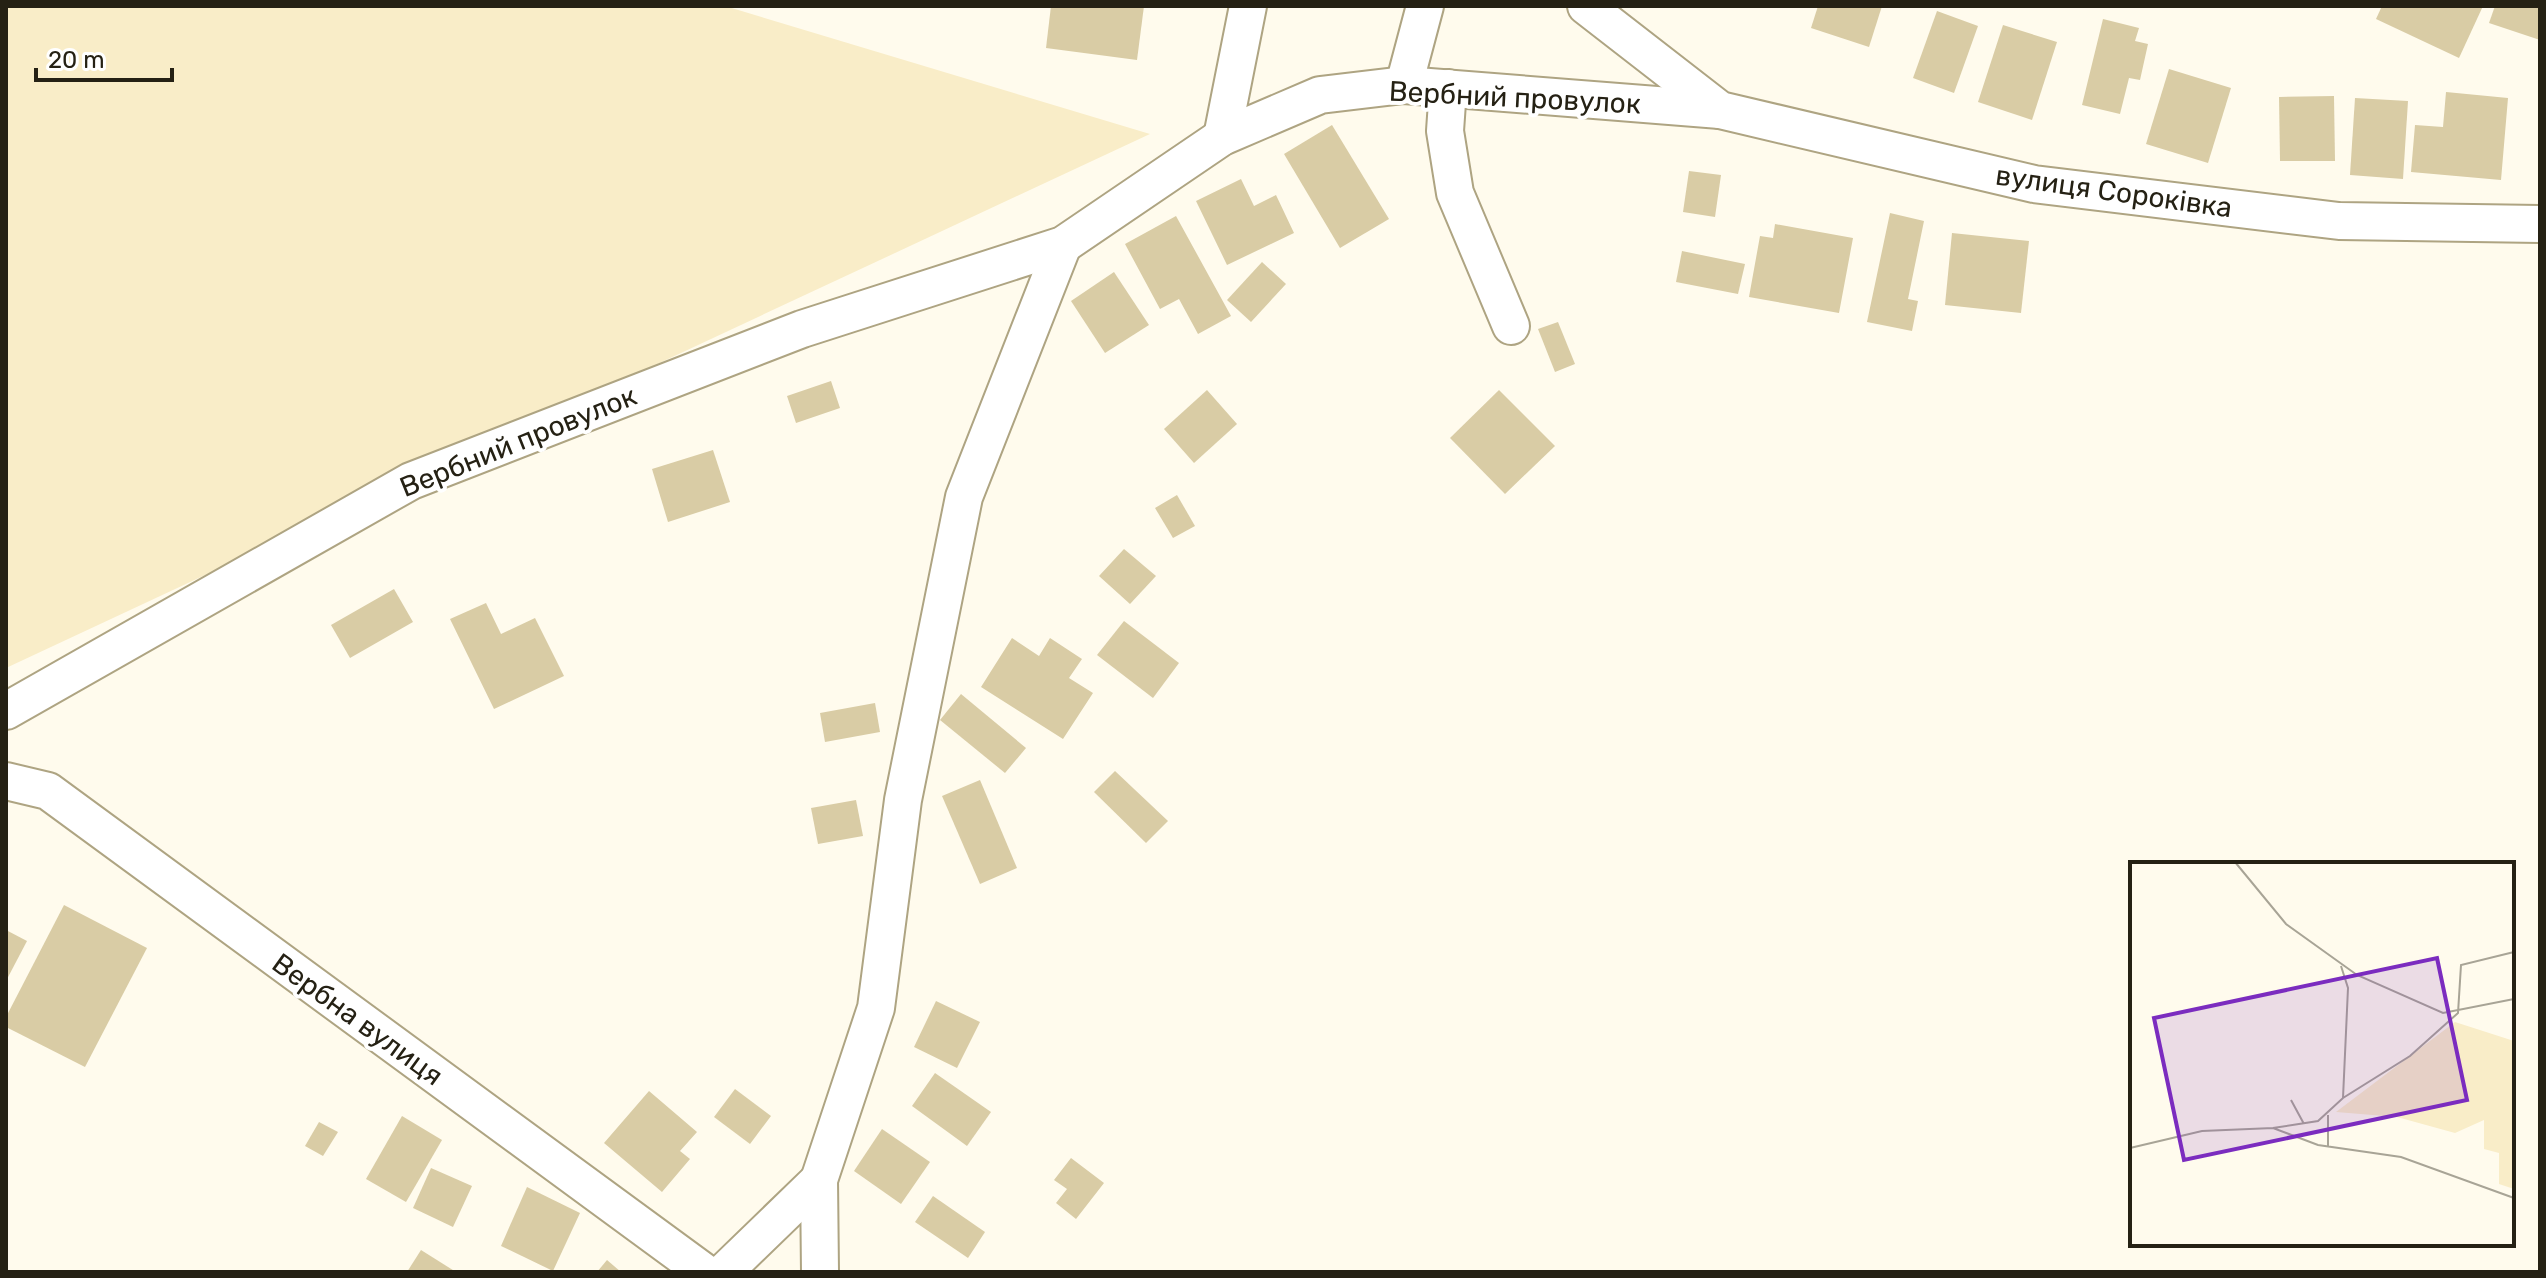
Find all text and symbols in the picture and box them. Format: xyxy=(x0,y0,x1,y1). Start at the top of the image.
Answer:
scale bar xyxy=(36,32,172,82)
text: 20 m xyxy=(48,46,105,74)
street label: Вербний провулок xyxy=(1388,74,1642,121)
street label: вулиця Сороківка xyxy=(1994,159,2234,224)
street label: Вербний провулок xyxy=(395,379,641,504)
inset map xyxy=(2130,862,2514,1246)
street label: Вербна вулиця xyxy=(266,946,449,1092)

